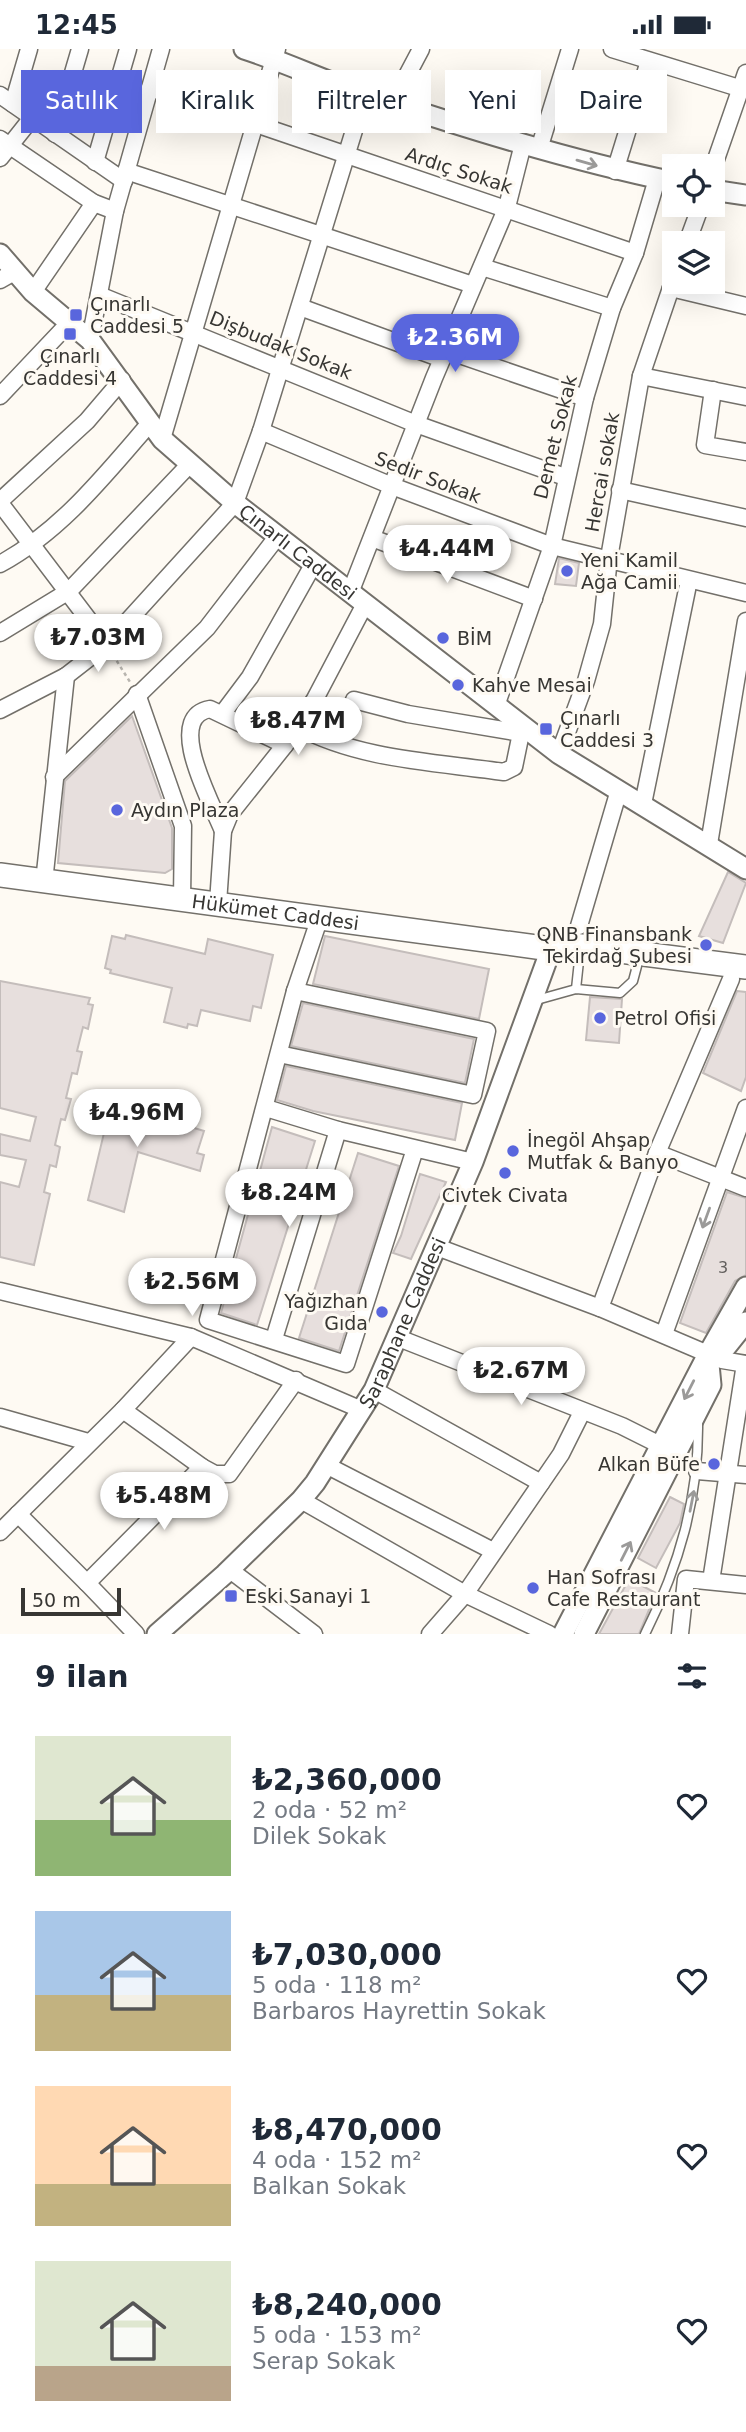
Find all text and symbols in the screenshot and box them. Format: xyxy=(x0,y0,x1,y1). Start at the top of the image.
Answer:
text: 12:45 xyxy=(35,10,118,40)
chip: Satılık xyxy=(21,70,142,133)
chip: Kiralık xyxy=(156,70,278,133)
chip: Filtreler xyxy=(292,70,431,133)
chip: Yeni xyxy=(445,70,541,133)
chip: Daire xyxy=(555,70,667,133)
street label: Ardıç Sokak xyxy=(403,142,515,198)
map controls xyxy=(662,154,725,294)
button: locate xyxy=(662,154,725,217)
one-way arrow xyxy=(576,157,598,170)
button: layers xyxy=(662,231,725,294)
place label: Çınarlı Caddesi 5 xyxy=(90,293,184,337)
street label: Dişbudak Sokak xyxy=(207,306,355,384)
marker: Çınarlı Caddesi 5 xyxy=(68,307,84,323)
pin: ₺2.36M xyxy=(398,315,512,374)
text: ₺2.36M xyxy=(407,324,503,350)
marker: Çınarlı Caddesi 4 xyxy=(62,326,78,342)
place label: Çınarlı Caddesi 4 xyxy=(23,345,117,389)
street label: Demet Sokak xyxy=(529,373,581,501)
street label: Hercai sokak xyxy=(581,410,623,534)
street label: Sedir Sokak xyxy=(372,447,484,507)
street label: Çınarlı Caddesi xyxy=(235,499,361,604)
pin: ₺4.44M xyxy=(390,525,504,585)
text: ₺4.44M xyxy=(399,535,495,561)
place label: Yeni Kamil Ağa Camii xyxy=(580,549,678,593)
marker: Yeni Kamil Ağa Camii xyxy=(559,563,575,579)
pin: ₺7.03M xyxy=(41,615,155,674)
text: ₺7.03M xyxy=(50,624,146,650)
place label: BİM xyxy=(457,627,492,649)
marker: BİM xyxy=(435,630,451,646)
place label: Kahve Mesai xyxy=(472,674,592,696)
marker: Kahve Mesai xyxy=(450,677,466,693)
pin: ₺8.47M xyxy=(241,697,355,757)
text: ₺8.47M xyxy=(250,707,346,733)
place label: Çınarlı Caddesi 3 xyxy=(560,707,654,751)
marker: Çınarlı Caddesi 3 xyxy=(538,721,554,737)
place label: Aydın Plaza xyxy=(131,799,239,821)
marker: Aydın Plaza xyxy=(109,802,125,818)
street label: Hükümet Caddesi xyxy=(191,890,360,934)
place label: QNB Finansbank Tekirdağ Şubesi xyxy=(537,923,692,967)
marker: QNB Finansbank Tekirdağ Şubesi xyxy=(698,937,714,953)
place label: Petrol Ofisi xyxy=(614,1007,716,1029)
marker: Petrol Ofisi xyxy=(592,1010,608,1026)
pin: ₺4.96M xyxy=(80,1089,194,1149)
text: ₺4.96M xyxy=(89,1099,185,1125)
place label: İnegöl Ahşap Mutfak & Banyo xyxy=(527,1129,679,1173)
marker: İnegöl Ahşap Mutfak & Banyo xyxy=(505,1143,521,1159)
marker: Civtek Civata xyxy=(497,1165,513,1181)
pin: ₺8.24M xyxy=(232,1169,346,1229)
text: ₺8.24M xyxy=(241,1179,337,1205)
place label: Civtek Civata xyxy=(442,1184,568,1206)
one-way arrow xyxy=(699,1206,711,1228)
street label: Şaraphane Caddesi xyxy=(354,1234,450,1412)
house number: 3 xyxy=(718,1258,728,1277)
pin: ₺2.56M xyxy=(135,1259,249,1318)
text: ₺2.56M xyxy=(144,1268,240,1294)
place label: Yağızhan Gıda xyxy=(283,1290,368,1334)
marker: Yağızhan Gıda xyxy=(374,1304,390,1320)
pin: ₺2.67M xyxy=(464,1347,578,1407)
text: ₺2.67M xyxy=(473,1357,569,1383)
one-way arrow xyxy=(682,1379,696,1400)
place label: Alkan Büfe xyxy=(598,1453,700,1475)
marker: Alkan Büfe xyxy=(706,1456,722,1472)
pin: ₺5.48M xyxy=(107,1473,221,1532)
text: ₺5.48M xyxy=(116,1482,212,1508)
one-way arrow xyxy=(686,1490,699,1513)
one-way arrow xyxy=(619,1541,633,1562)
place label: Han Sofrası Cafe Restaurant xyxy=(547,1566,700,1610)
marker: Han Sofrası Cafe Restaurant xyxy=(525,1580,541,1596)
scale bar xyxy=(21,1585,121,1617)
place label: Eski Sanayi 1 xyxy=(245,1585,371,1607)
marker: Eski Sanayi 1 xyxy=(223,1588,239,1604)
text: 50 m xyxy=(32,1589,81,1611)
icon: filters xyxy=(673,1657,711,1695)
text: 9 ilan xyxy=(35,1659,129,1694)
text: ₺2,360,000 xyxy=(252,1762,442,1797)
icon: home xyxy=(91,1764,175,1848)
icon: heart xyxy=(673,1787,711,1825)
text: 2 oda · 52 m² xyxy=(252,1797,407,1823)
text: Dilek Sokak xyxy=(252,1823,386,1849)
text: ₺7,030,000 xyxy=(252,1937,442,1972)
icon: home xyxy=(91,1939,175,2023)
icon: heart xyxy=(673,1962,711,2000)
text: 5 oda · 118 m² xyxy=(252,1972,421,1998)
text: Barbaros Hayrettin Sokak xyxy=(252,1998,546,2024)
text: ₺8,470,000 xyxy=(252,2112,442,2147)
icon: home xyxy=(91,2114,175,2198)
icon: heart xyxy=(673,2137,711,2175)
text: 4 oda · 152 m² xyxy=(252,2147,421,2173)
text: Balkan Sokak xyxy=(252,2173,406,2199)
text: ₺8,240,000 xyxy=(252,2287,442,2322)
icon: home xyxy=(91,2289,175,2373)
icon: heart xyxy=(673,2312,711,2350)
text: 5 oda · 153 m² xyxy=(252,2322,421,2348)
text: Serap Sokak xyxy=(252,2348,395,2374)

